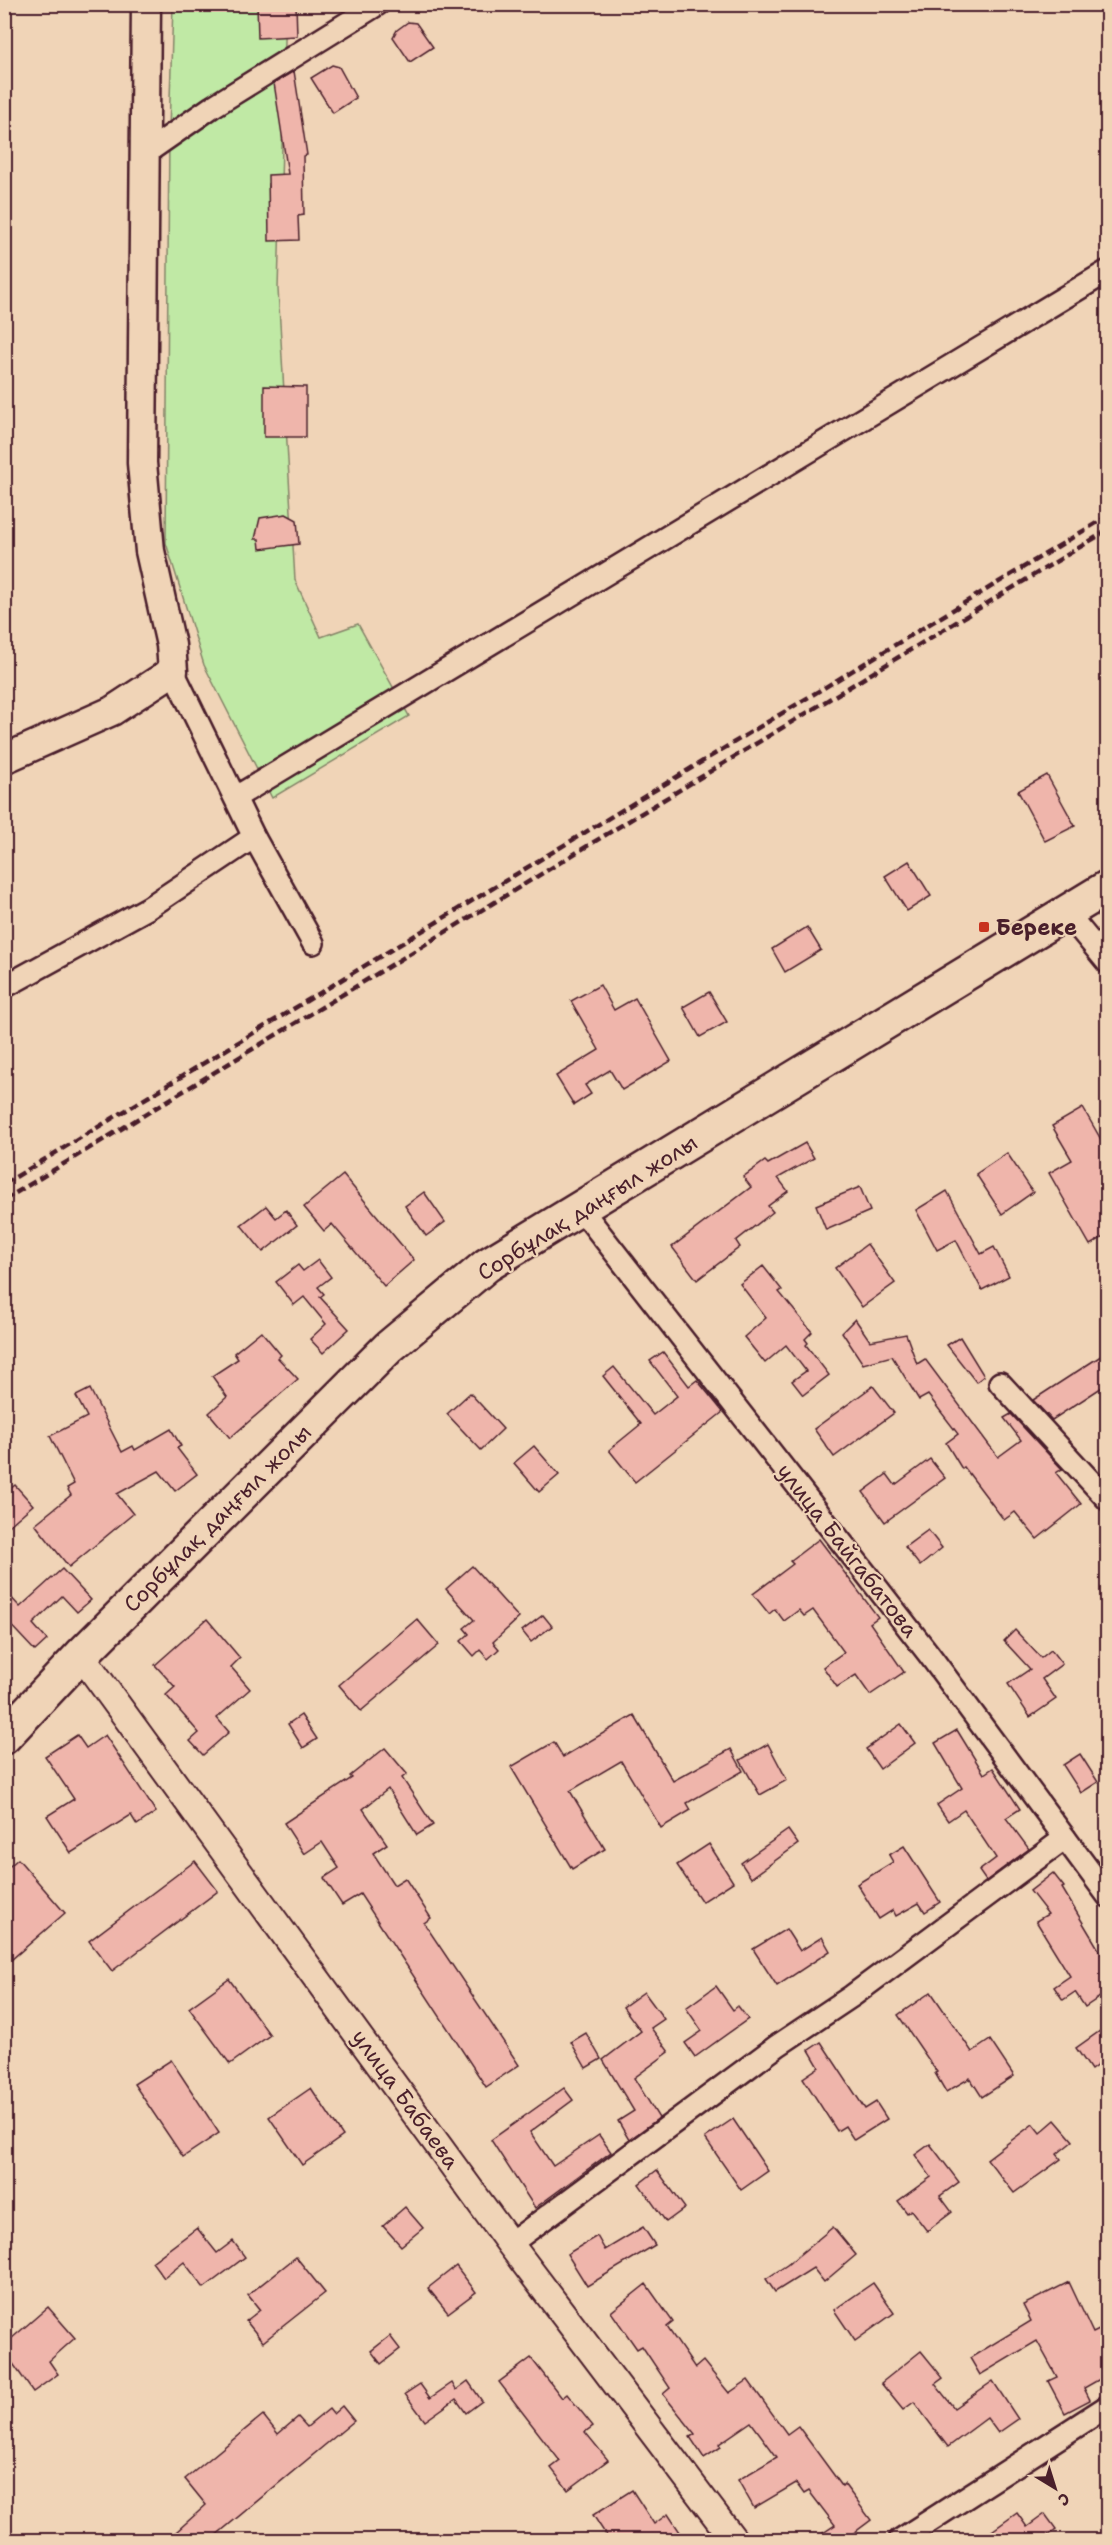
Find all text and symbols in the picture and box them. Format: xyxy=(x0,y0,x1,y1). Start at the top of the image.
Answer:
place label: Береке xyxy=(996,913,1077,942)
marker: Береке xyxy=(977,920,991,934)
street label: Сорбұлақ даңғыл жолы xyxy=(472,1128,703,1287)
street label: Сорбұлақ даңғыл жолы xyxy=(117,1418,317,1618)
street label: улица Байгабатова xyxy=(771,1457,925,1644)
street label: улица Бабаева xyxy=(345,2024,466,2175)
north arrow xyxy=(1025,2458,1085,2518)
text: С xyxy=(1053,2488,1074,2511)

